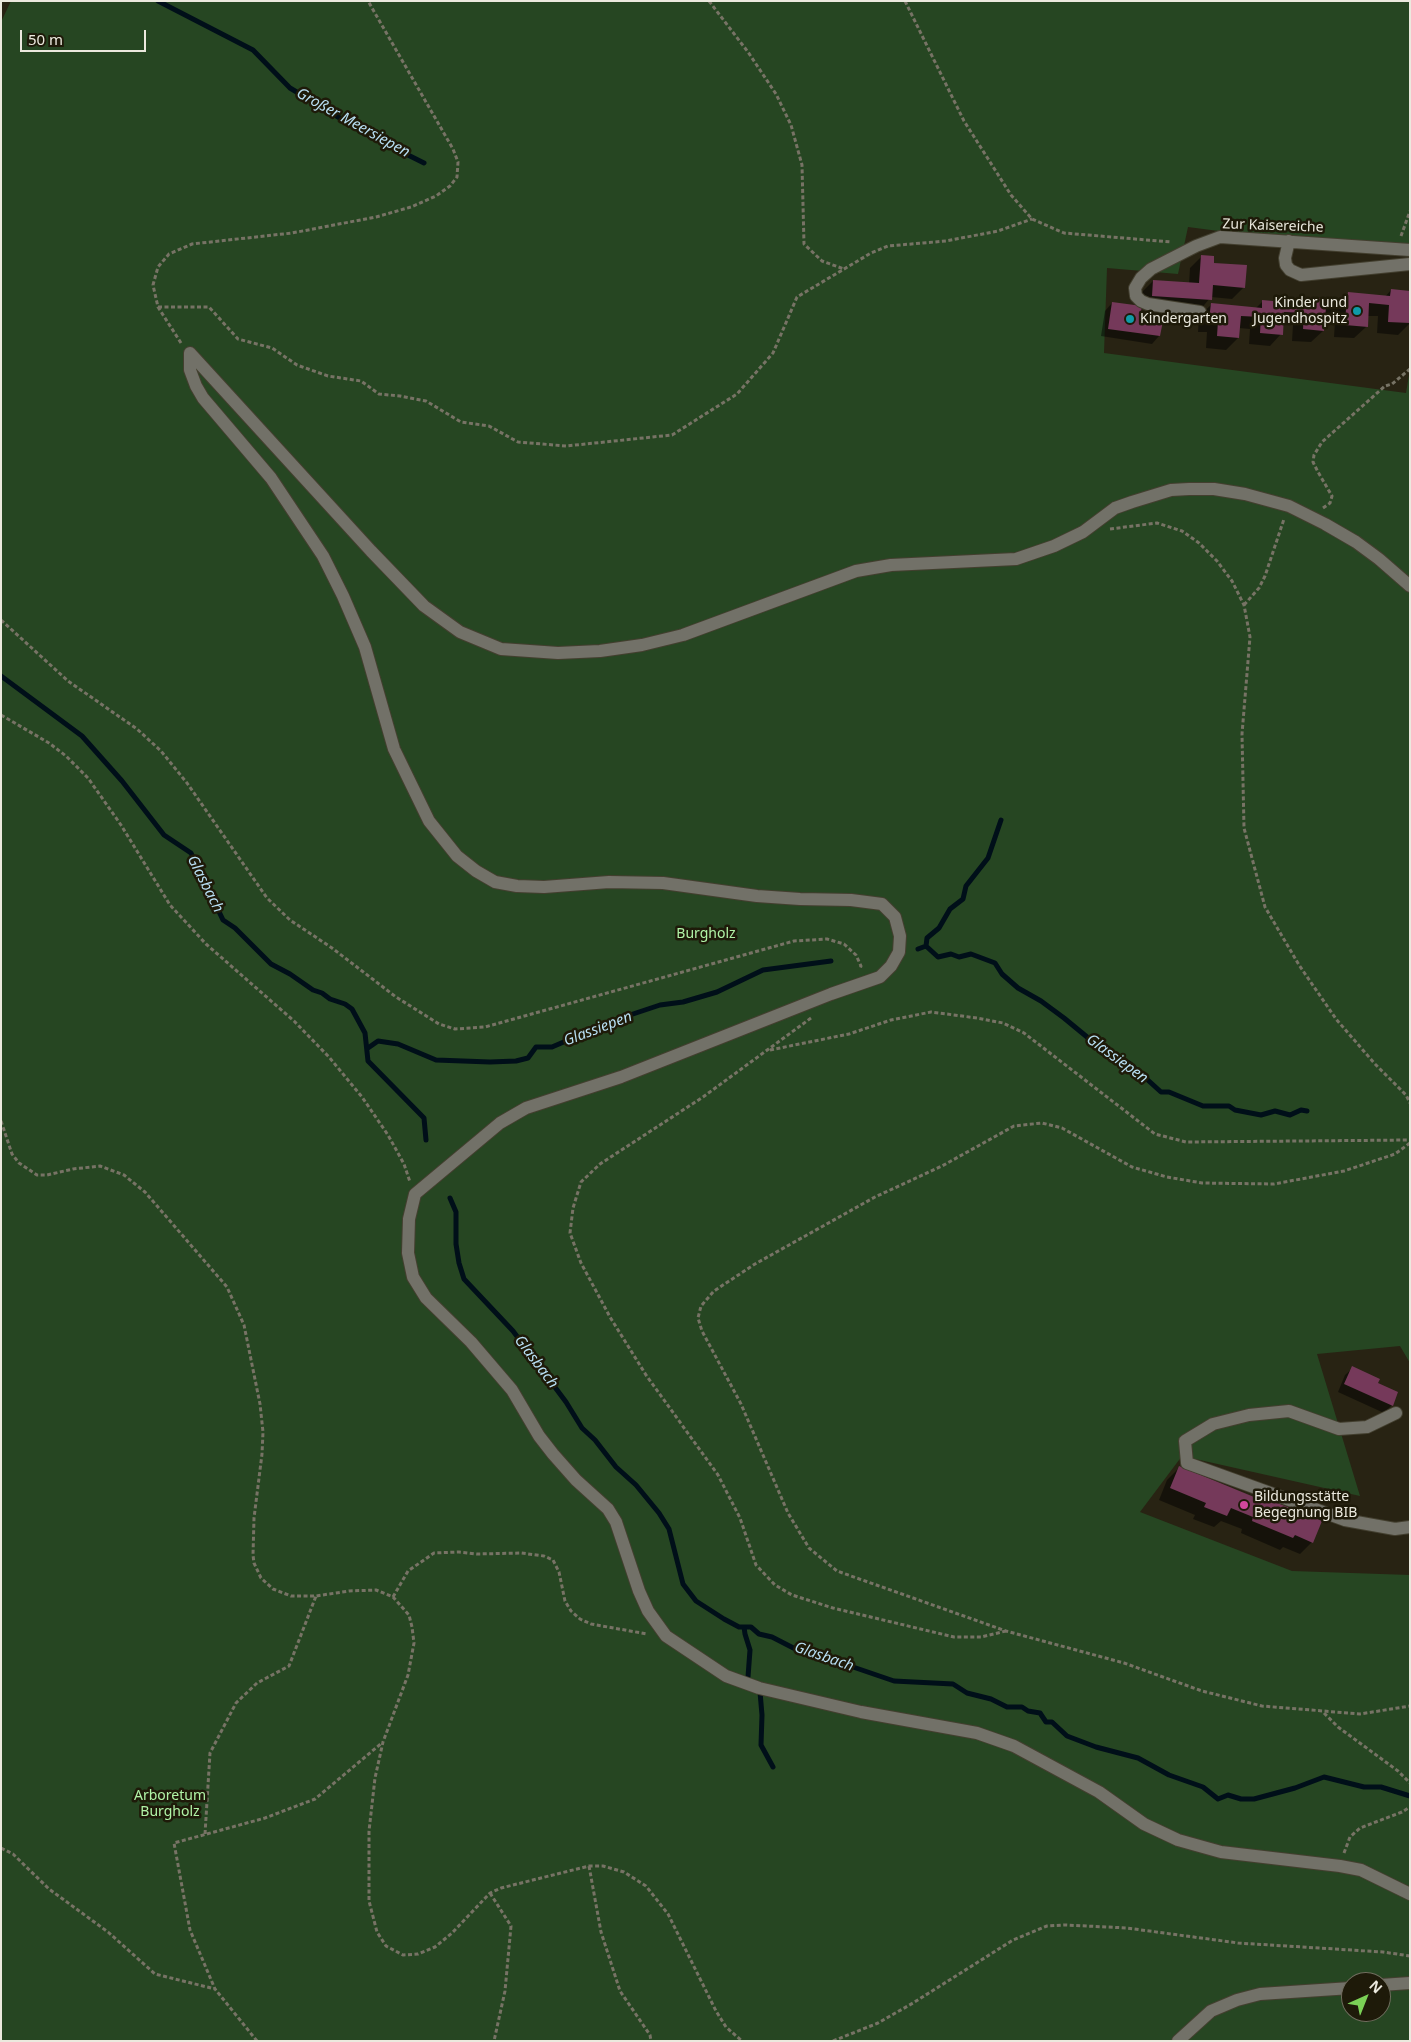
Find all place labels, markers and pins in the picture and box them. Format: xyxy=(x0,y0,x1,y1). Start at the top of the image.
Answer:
place label: Kinder und Jugendhospitz xyxy=(1253,295,1347,328)
marker: Kinder und Jugendhospitz xyxy=(1351,305,1363,317)
place label: Kindergarten xyxy=(1140,311,1227,327)
marker: Kindergarten xyxy=(1124,313,1136,325)
place label: Bildungsstätte Begegnung BIB xyxy=(1254,1489,1357,1521)
marker: Bildungsstätte Begegnung BIB xyxy=(1238,1499,1250,1511)

